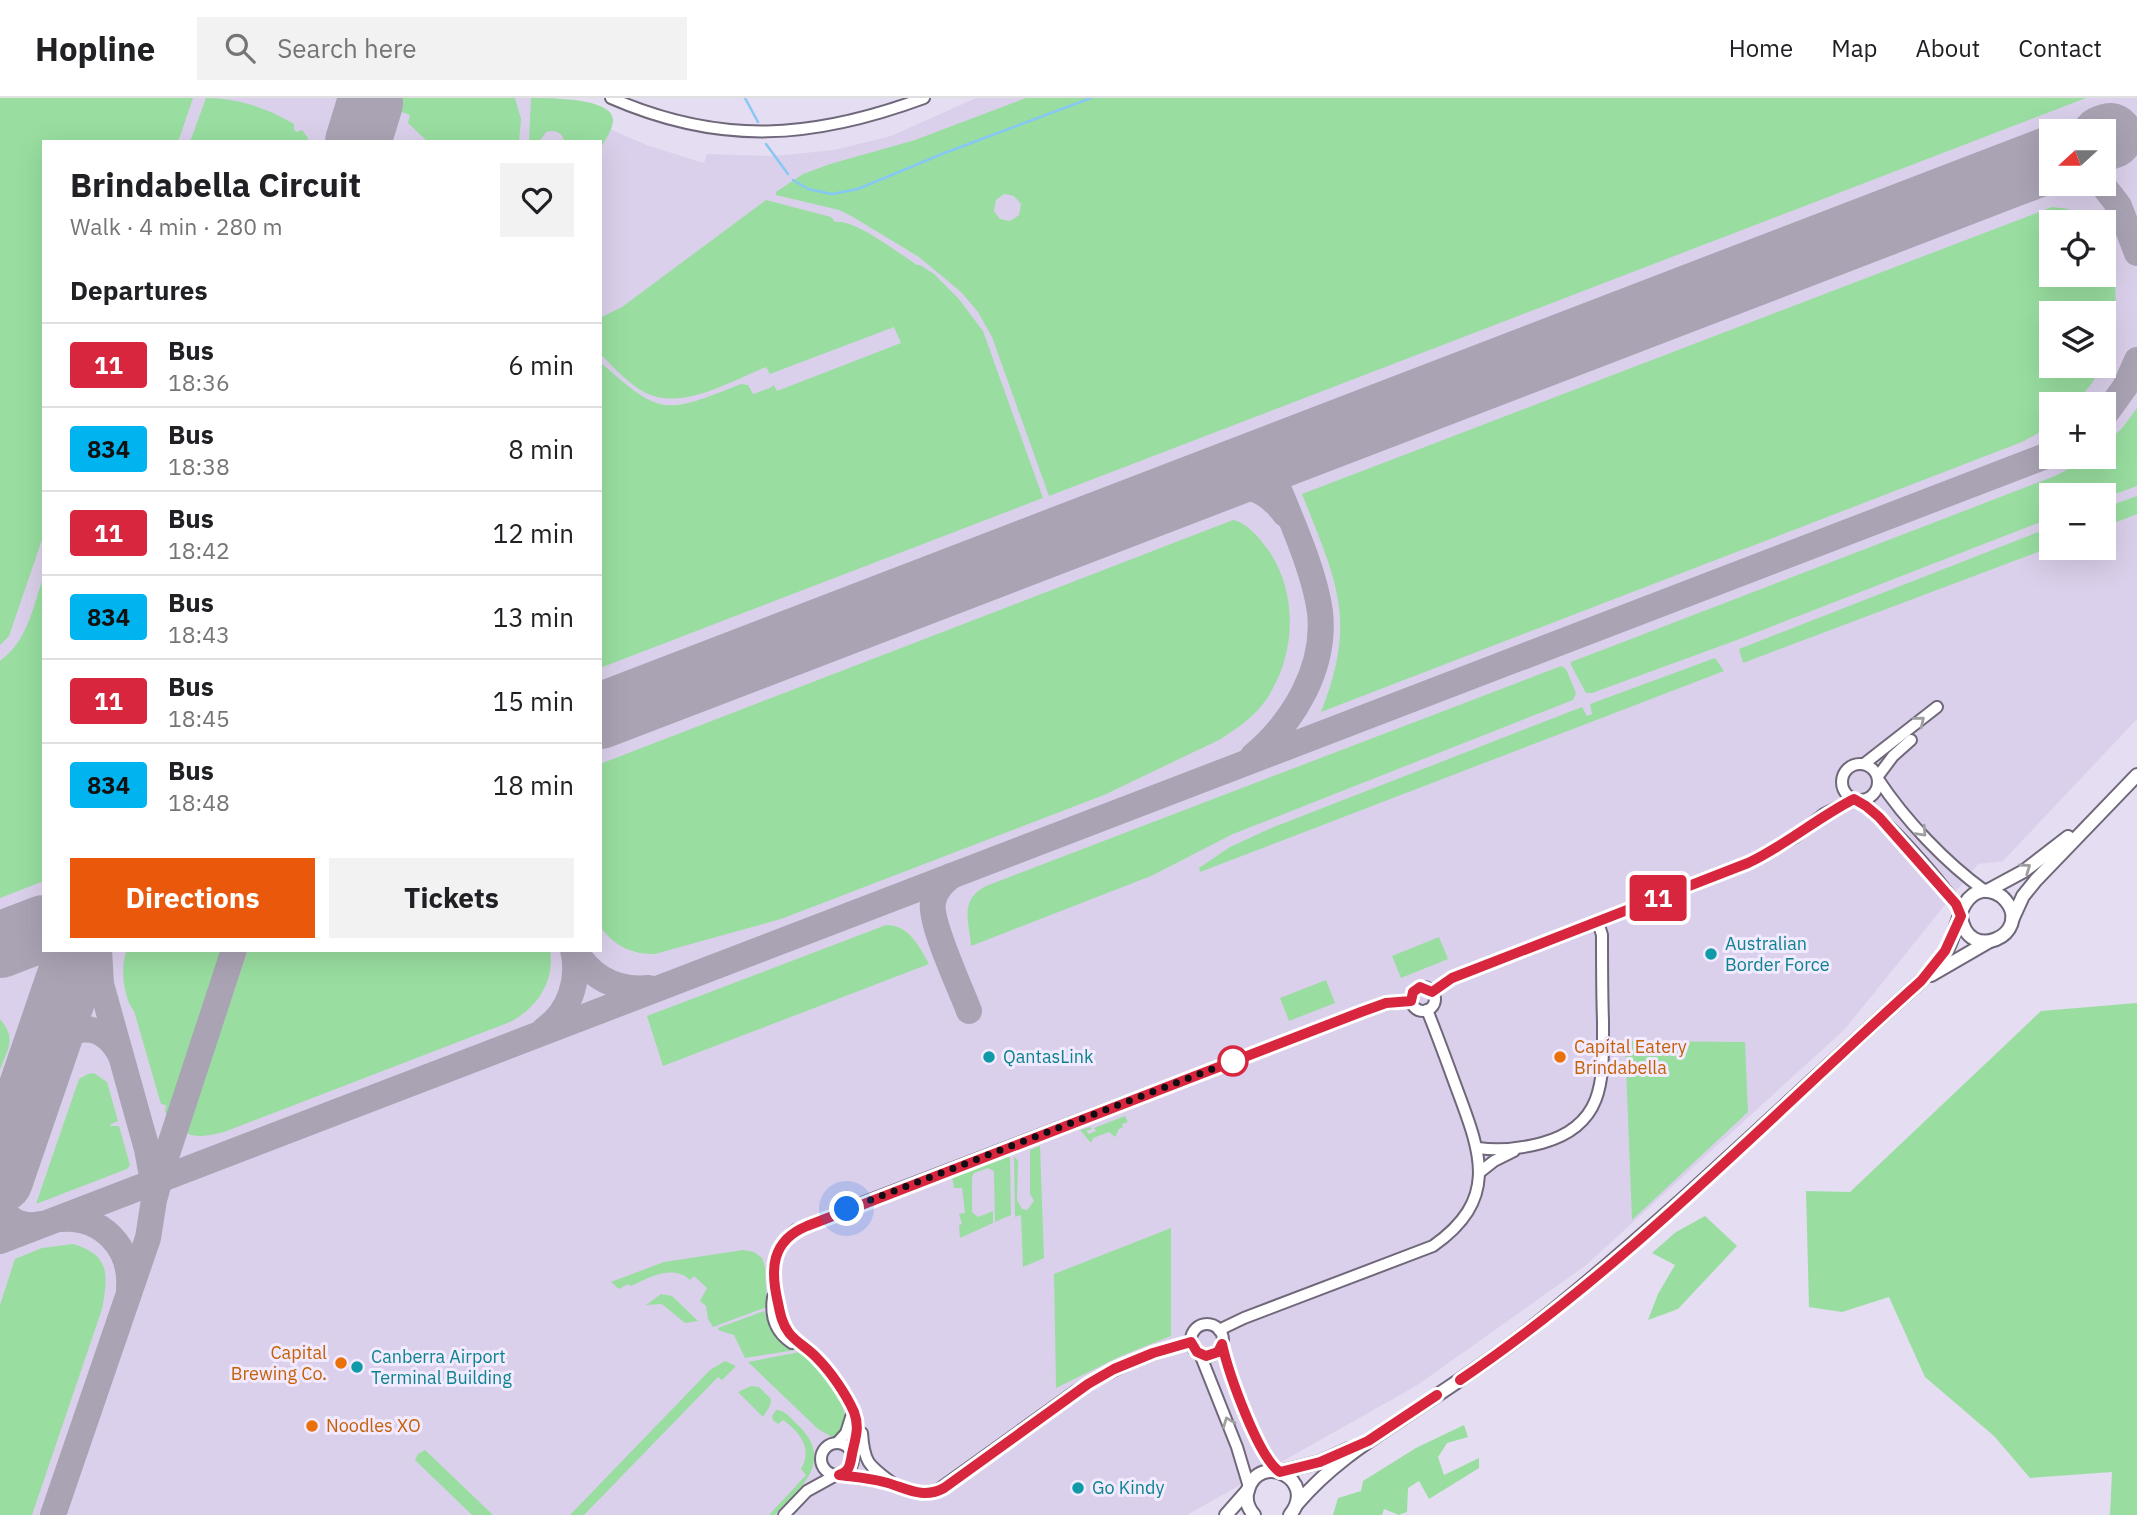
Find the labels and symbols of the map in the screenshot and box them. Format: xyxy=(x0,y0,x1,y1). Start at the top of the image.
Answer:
north arrow xyxy=(2039,119,2116,196)
one-way arrow xyxy=(1912,716,1925,729)
one-way arrow xyxy=(1913,824,1926,837)
one-way arrow xyxy=(2018,864,2031,876)
line badge: 11 xyxy=(1626,875,1690,921)
place label: Australian Border Force xyxy=(1725,932,1830,976)
marker: Australian Border Force xyxy=(1703,946,1719,962)
place label: Capital Eatery Brindabella xyxy=(1574,1035,1687,1079)
place label: QantasLink xyxy=(1003,1045,1094,1068)
unlabelled marker xyxy=(1218,1046,1248,1076)
marker: QantasLink xyxy=(981,1049,997,1065)
marker: Capital Eatery Brindabella xyxy=(1552,1049,1568,1065)
your location xyxy=(829,1191,864,1226)
place label: Capital Brewing Co. xyxy=(231,1341,327,1385)
place label: Canberra Airport Terminal Building xyxy=(371,1345,512,1389)
marker: Capital Brewing Co. xyxy=(333,1355,349,1371)
marker: Canberra Airport Terminal Building xyxy=(349,1359,365,1375)
place label: Noodles XO xyxy=(326,1414,421,1437)
one-way arrow xyxy=(1222,1417,1236,1429)
marker: Noodles XO xyxy=(304,1418,320,1434)
place label: Go Kindy xyxy=(1092,1476,1164,1499)
marker: Go Kindy xyxy=(1070,1480,1086,1496)

